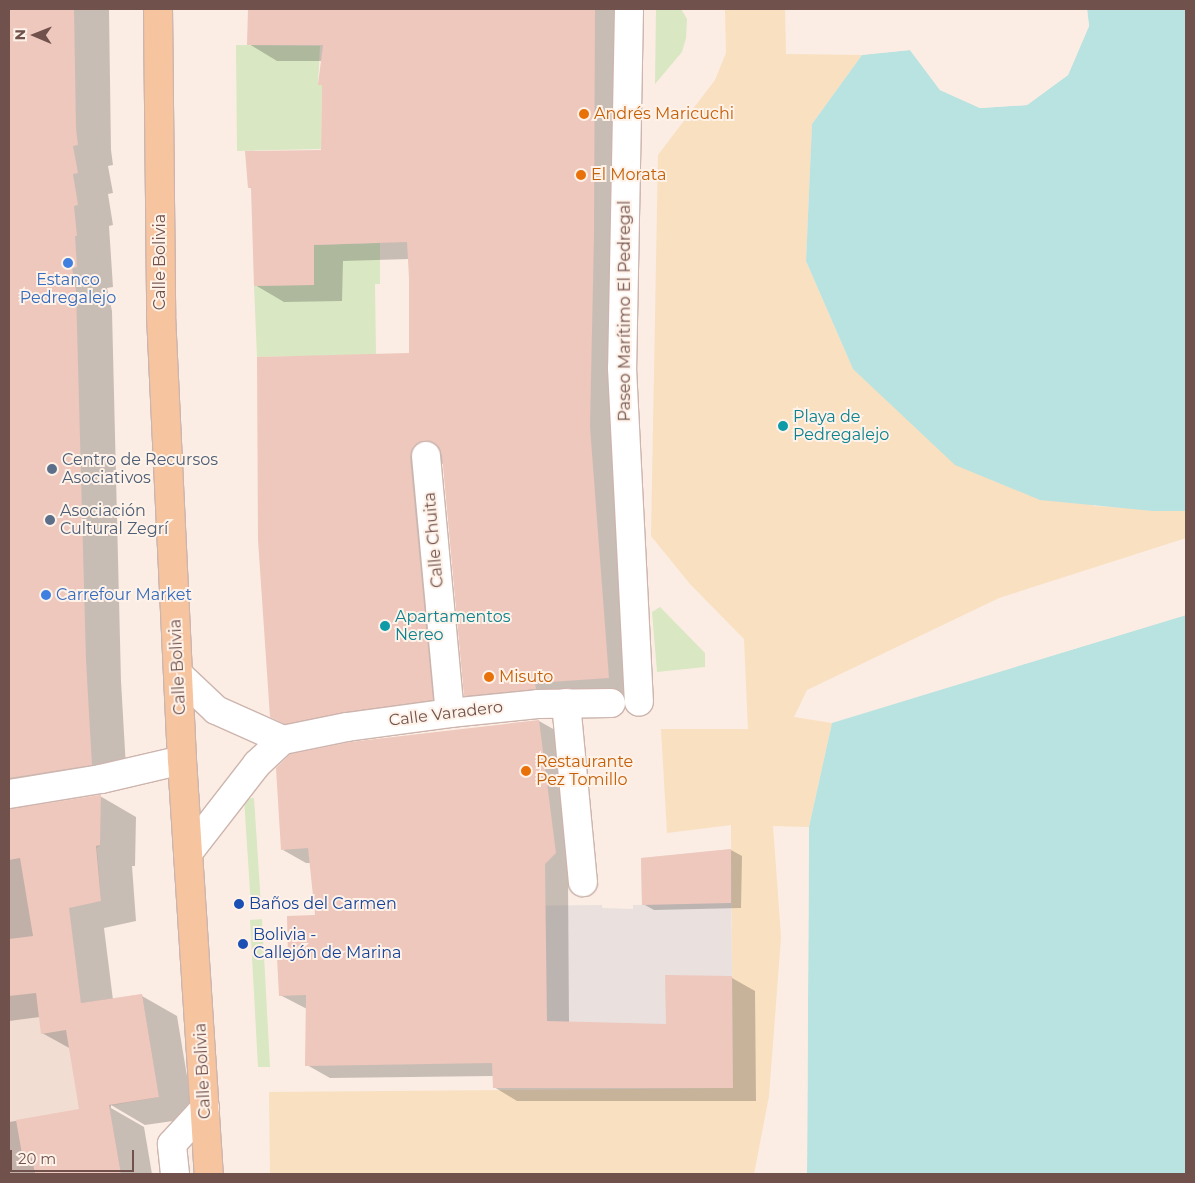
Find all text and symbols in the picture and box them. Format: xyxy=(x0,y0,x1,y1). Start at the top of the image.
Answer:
north arrow xyxy=(10,10,60,60)
text: N xyxy=(11,29,29,41)
place label: Andrés Maricuchi xyxy=(594,104,734,124)
marker: Andrés Maricuchi xyxy=(578,108,590,120)
place label: El Morata xyxy=(591,165,666,185)
marker: El Morata xyxy=(575,169,587,181)
street label: Paseo Marítimo El Pedregal xyxy=(615,200,635,422)
street label: Calle Bolivia xyxy=(150,214,170,310)
marker: Estanco Pedregalejo xyxy=(62,257,74,269)
place label: Estanco Pedregalejo xyxy=(20,270,116,308)
place label: Playa de Pedregalejo xyxy=(793,407,889,445)
marker: Playa de Pedregalejo xyxy=(777,420,789,432)
place label: Centro de Recursos Asociativos xyxy=(62,450,218,488)
marker: Centro de Recursos Asociativos xyxy=(46,463,58,475)
street label: Calle Chuita xyxy=(420,491,448,589)
place label: Asociación Cultural Zegrí xyxy=(60,501,168,539)
marker: Asociación Cultural Zegrí xyxy=(44,514,56,526)
place label: Carrefour Market xyxy=(56,585,192,605)
marker: Carrefour Market xyxy=(40,589,52,601)
place label: Apartamentos Nereo xyxy=(395,607,510,645)
street label: Calle Bolivia xyxy=(166,618,190,716)
marker: Apartamentos Nereo xyxy=(379,620,391,632)
place label: Misuto xyxy=(499,667,553,687)
marker: Misuto xyxy=(483,671,495,683)
street label: Calle Varadero xyxy=(388,697,504,731)
place label: Restaurante Pez Tomillo xyxy=(536,752,633,790)
marker: Restaurante Pez Tomillo xyxy=(520,765,532,777)
place label: Baños del Carmen xyxy=(249,894,397,914)
marker: Baños del Carmen xyxy=(233,898,245,910)
place label: Bolivia - Callejón de Marina xyxy=(253,925,402,963)
marker: Bolivia - Callejón de Marina xyxy=(237,938,249,950)
street label: Calle Bolivia xyxy=(191,1022,215,1120)
scale bar xyxy=(12,1140,136,1172)
text: 20 m xyxy=(18,1149,56,1168)

